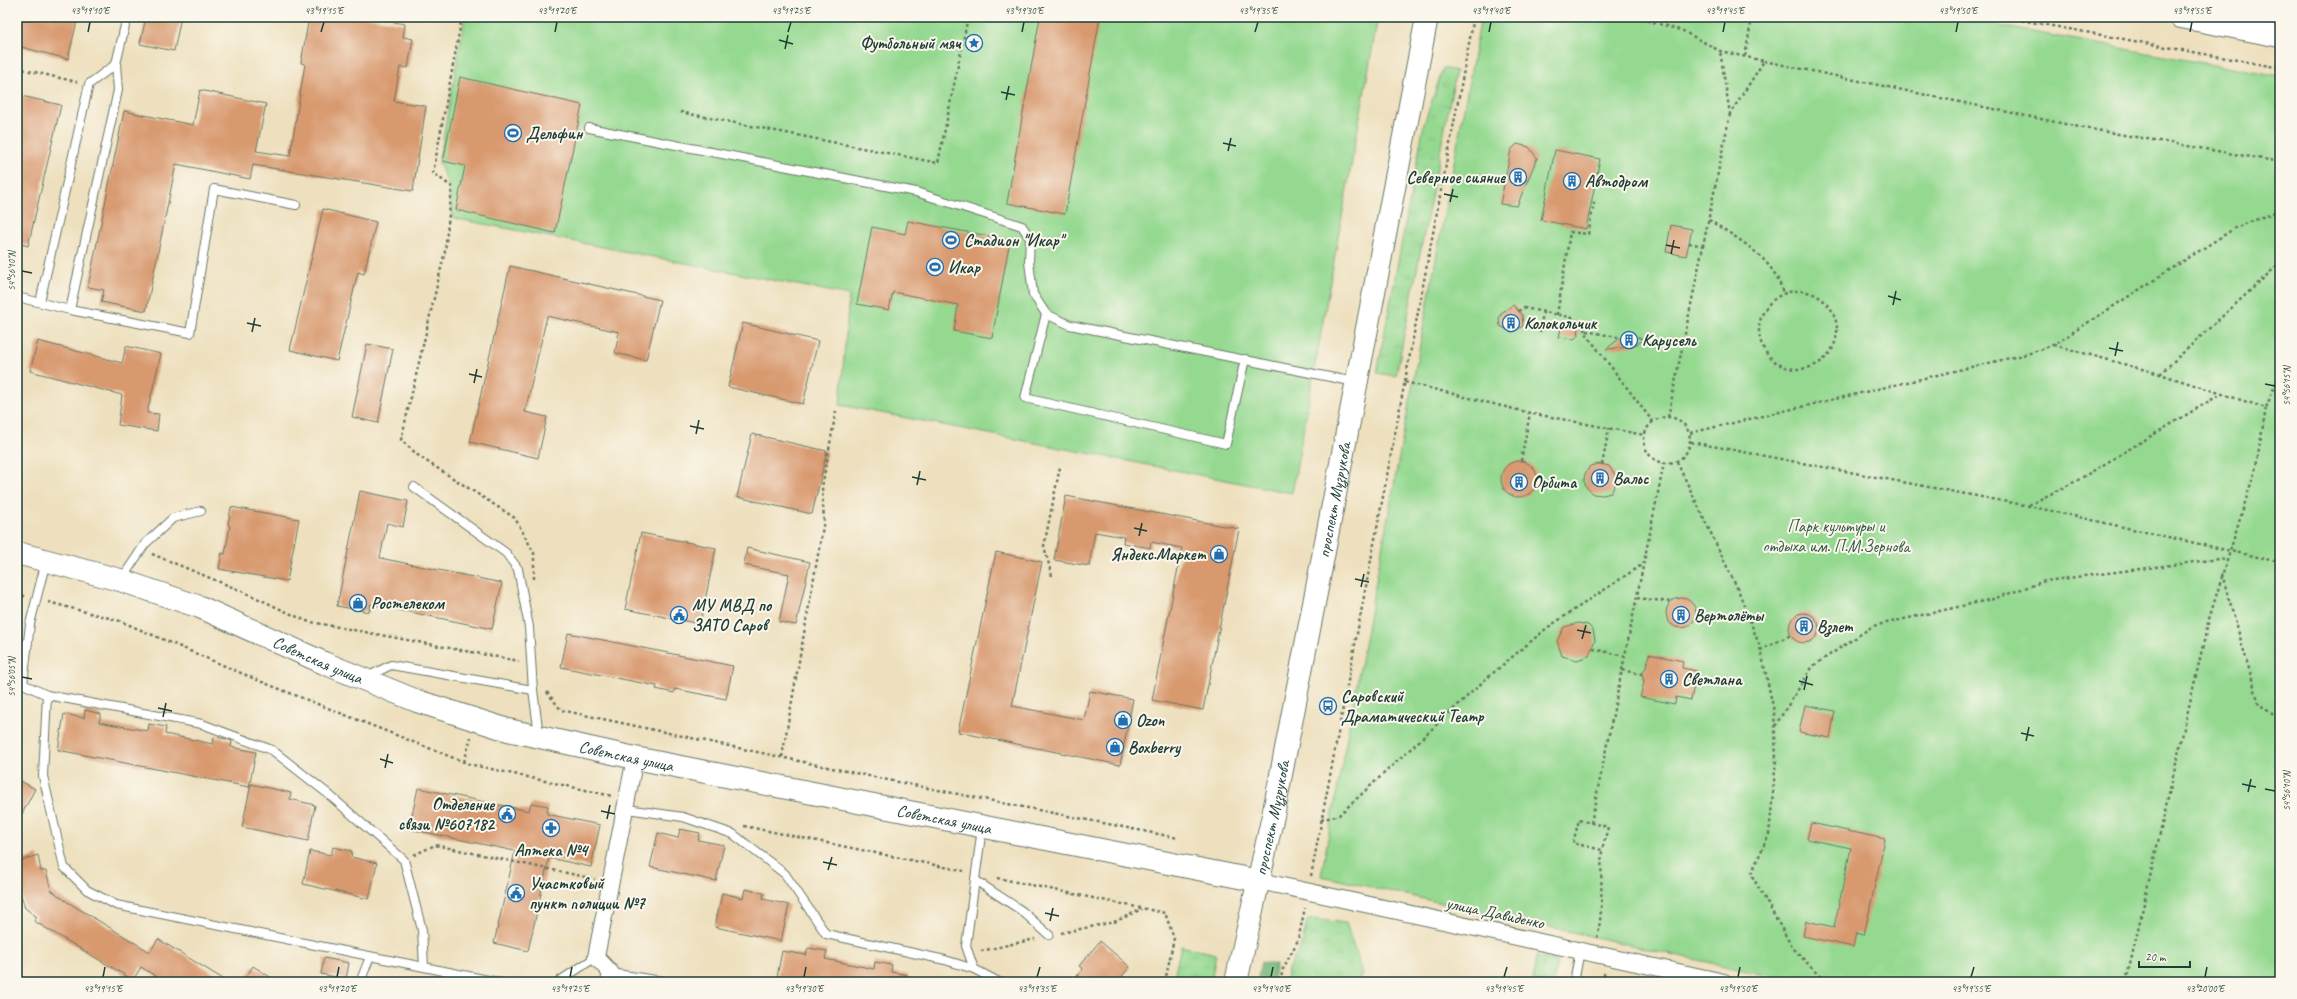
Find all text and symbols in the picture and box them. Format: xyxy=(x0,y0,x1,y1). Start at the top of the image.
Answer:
text: 43°19'10"E xyxy=(71,4,111,17)
text: 43°19'15"E xyxy=(305,4,345,17)
text: 43°19'20"E xyxy=(538,4,578,17)
text: 43°19'25"E xyxy=(772,4,812,17)
text: 43°19'30"E xyxy=(1005,4,1045,17)
text: 43°19'35"E xyxy=(1239,4,1279,17)
text: 43°19'40"E xyxy=(1472,4,1512,17)
text: 43°19'45"E xyxy=(1706,4,1746,17)
text: 43°19'50"E xyxy=(1939,4,1979,17)
text: 43°19'55"E xyxy=(2173,4,2213,17)
place label: Футбольный мяч xyxy=(860,33,962,54)
place icon: Футбольный мяч xyxy=(964,33,984,53)
sports icon: Дельфин xyxy=(503,123,523,143)
place label: Дельфин xyxy=(526,123,584,144)
place label: Северное сияние xyxy=(1407,167,1506,188)
building icon: Северное сияние xyxy=(1508,167,1528,187)
building icon: Автодром xyxy=(1562,171,1582,191)
place label: Автодром xyxy=(1585,171,1648,192)
sports icon: Стадион "Икар" xyxy=(941,230,961,250)
place label: Стадион "Икар" xyxy=(964,230,1067,251)
text: 54°56'10"N xyxy=(5,249,18,291)
sports icon: Икар xyxy=(925,257,945,277)
place label: Икар xyxy=(948,257,981,278)
building icon: Колокольчик xyxy=(1501,313,1521,333)
place label: Колокольчик xyxy=(1524,313,1597,334)
building icon: Карусель xyxy=(1619,330,1639,350)
place label: Карусель xyxy=(1642,330,1697,351)
text: 54°56'15"N xyxy=(2280,364,2293,406)
street label: проспект Музрукова xyxy=(1313,439,1356,559)
building icon: Вальс xyxy=(1590,468,1610,488)
place label: Вальс xyxy=(1613,468,1650,489)
building icon: Орбита xyxy=(1509,472,1529,492)
place label: Орбита xyxy=(1532,472,1578,493)
park label: Парк культуры и отдыха им. П.М.Зернова xyxy=(1763,516,1911,557)
place label: Яндекс.Маркет xyxy=(1110,544,1207,565)
shop icon: Яндекс.Маркет xyxy=(1209,544,1229,564)
shop icon: Ростелеком xyxy=(348,593,368,613)
place label: Ростелеком xyxy=(371,593,445,614)
place label: МУ МВД по ЗАТО Саров xyxy=(692,595,773,636)
public building icon: МУ МВД по ЗАТО Саров xyxy=(669,605,689,625)
building icon: Вертолёты xyxy=(1671,605,1691,625)
place label: Вертолёты xyxy=(1694,605,1765,626)
building icon: Взлет xyxy=(1794,616,1814,636)
place label: Взлет xyxy=(1817,616,1854,638)
street label: Советская улица xyxy=(270,631,367,689)
text: 54°56'05"N xyxy=(5,655,18,697)
building icon: Светлана xyxy=(1659,669,1679,689)
place label: Светлана xyxy=(1682,669,1743,690)
place label: Саровский Драматический Театр xyxy=(1341,686,1485,727)
bus stop icon: Саровский Драматический Театр xyxy=(1318,696,1338,716)
shop icon: Ozon xyxy=(1113,710,1133,730)
place label: Ozon xyxy=(1136,710,1166,731)
street label: Советская улица xyxy=(577,735,677,776)
shop icon: Boxberry xyxy=(1105,737,1125,757)
place label: Boxberry xyxy=(1128,737,1181,758)
street label: проспект Музрукова xyxy=(1250,757,1294,877)
text: 54°56'10"N xyxy=(2280,769,2293,811)
place label: Отделение связи №607182 xyxy=(398,794,496,835)
street label: Советская улица xyxy=(895,799,995,839)
public building icon: Отделение связи №607182 xyxy=(497,804,517,824)
pharmacy icon: Аптека №4 xyxy=(541,818,561,838)
place label: Аптека №4 xyxy=(515,840,590,861)
place label: Участковый пункт полиции №7 xyxy=(529,873,647,914)
public building icon: Участковый пункт полиции №7 xyxy=(506,883,526,903)
street label: улица Давиденко xyxy=(1443,892,1547,934)
scale bar xyxy=(2139,943,2190,969)
text: 20 m xyxy=(2145,949,2167,965)
text: 43°19'15"E xyxy=(84,982,124,995)
text: 43°19'20"E xyxy=(318,982,358,995)
text: 43°19'25"E xyxy=(551,982,591,995)
text: 43°19'30"E xyxy=(785,982,825,995)
text: 43°19'35"E xyxy=(1018,982,1058,995)
text: 43°19'40"E xyxy=(1252,982,1292,995)
text: 43°19'45"E xyxy=(1485,982,1525,995)
text: 43°19'50"E xyxy=(1719,982,1759,995)
text: 43°19'55"E xyxy=(1952,982,1992,995)
text: 43°20'00"E xyxy=(2186,982,2226,995)

